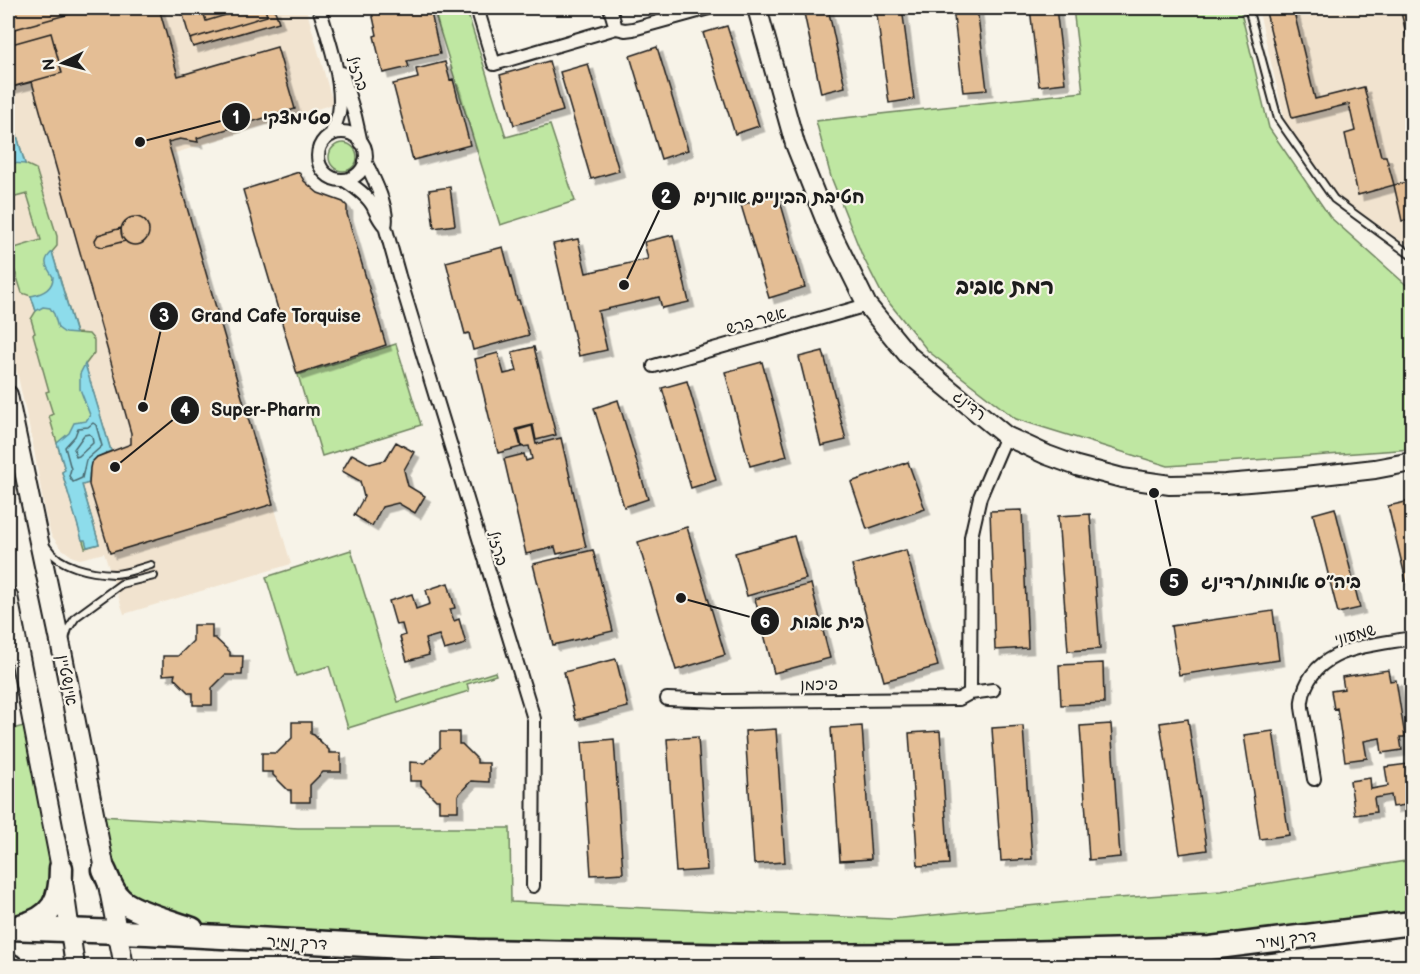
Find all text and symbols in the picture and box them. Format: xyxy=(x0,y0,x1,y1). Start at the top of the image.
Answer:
north arrow xyxy=(33,33,93,93)
street label: ברזיל xyxy=(342,53,372,94)
text: N xyxy=(39,57,60,71)
callout: סטימצקי xyxy=(221,99,342,135)
text: 1 xyxy=(232,108,240,129)
text: סטימצקי xyxy=(263,108,331,129)
callout: חטיבת הביניים אורנים xyxy=(651,178,876,214)
text: 2 xyxy=(661,187,672,208)
text: חטיבת הביניים אורנים xyxy=(693,187,865,208)
district label: רמת אביב xyxy=(956,274,1054,301)
callout: Grand Cafe Torquise xyxy=(149,298,373,334)
street label: אשר ברש xyxy=(724,304,789,339)
text: 3 xyxy=(159,306,169,327)
text: Grand Cafe Torquise xyxy=(191,306,361,327)
street label: רדינג xyxy=(949,387,989,425)
callout: Super-Pharm xyxy=(170,392,333,428)
text: 4 xyxy=(180,400,191,421)
text: Super-Pharm xyxy=(211,400,321,421)
street label: ברזיל xyxy=(482,529,511,568)
callout: ביה״ס אלומות/רדינג xyxy=(1159,564,1373,600)
text: 5 xyxy=(1169,572,1179,593)
text: ביה״ס אלומות/רדינג xyxy=(1201,572,1361,593)
callout: בית אבות xyxy=(750,603,877,639)
text: 6 xyxy=(760,612,771,633)
text: בית אבות xyxy=(790,612,865,633)
street label: שמעוני xyxy=(1333,621,1378,650)
street label: אינשטיין xyxy=(52,653,81,707)
street label: פיכמן xyxy=(800,676,838,695)
street label: דרך נמיר xyxy=(1255,927,1318,954)
street label: דרך נמיר xyxy=(266,932,328,955)

